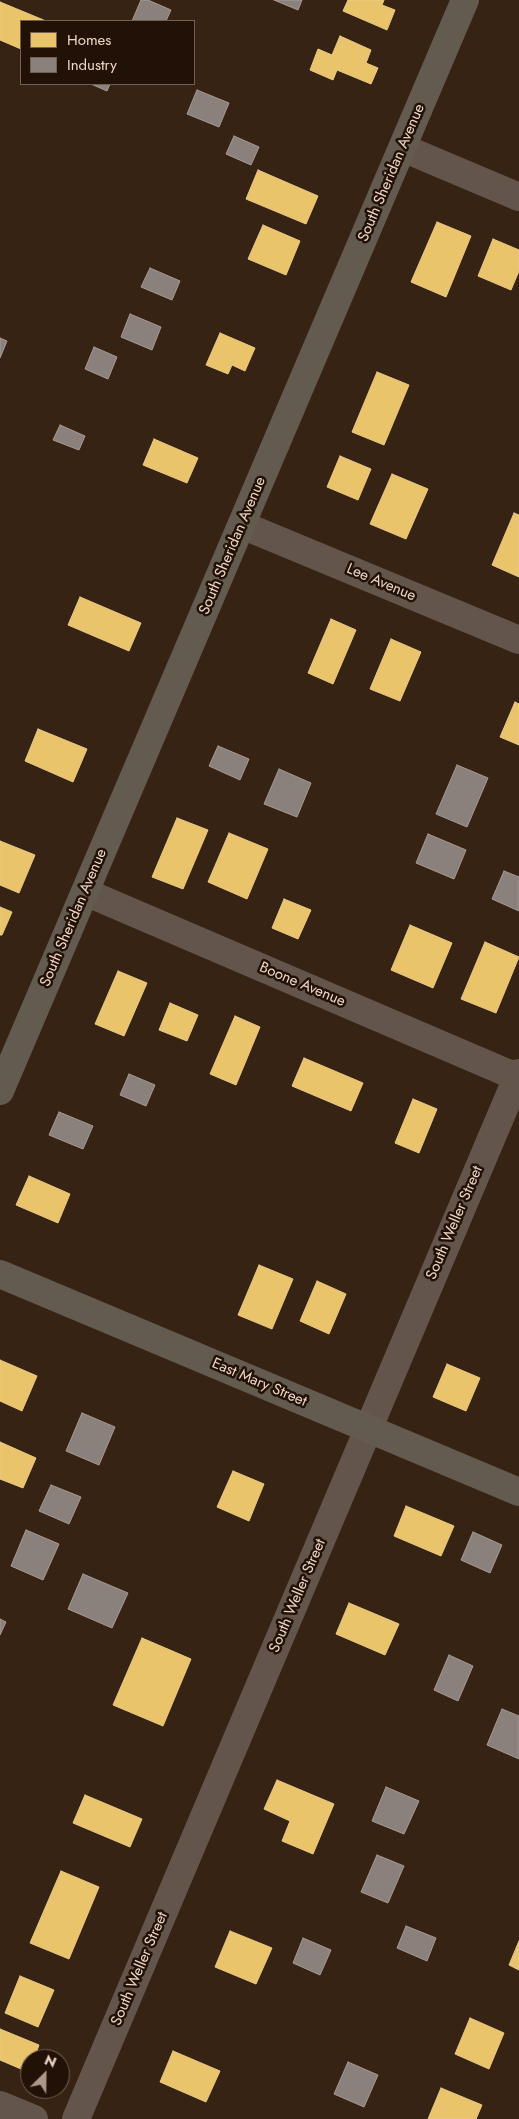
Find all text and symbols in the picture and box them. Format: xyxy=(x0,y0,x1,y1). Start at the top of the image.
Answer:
legend xyxy=(20,20,195,85)
text: Homes xyxy=(67,29,111,51)
text: Industry xyxy=(67,54,117,76)
street label: South Sheridan Avenue xyxy=(355,101,429,245)
street label: South Sheridan Avenue xyxy=(196,474,270,618)
street label: Lee Avenue xyxy=(344,560,418,606)
street label: South Sheridan Avenue xyxy=(37,846,111,990)
street label: Boone Avenue xyxy=(256,959,348,1011)
street label: South Weller Street xyxy=(423,1163,487,1283)
street label: East Mary Street xyxy=(209,1355,309,1411)
street label: South Weller Street xyxy=(266,1536,330,1656)
street label: South Weller Street xyxy=(108,1909,172,2029)
north arrow xyxy=(20,2049,70,2099)
text: N xyxy=(41,2050,59,2072)

